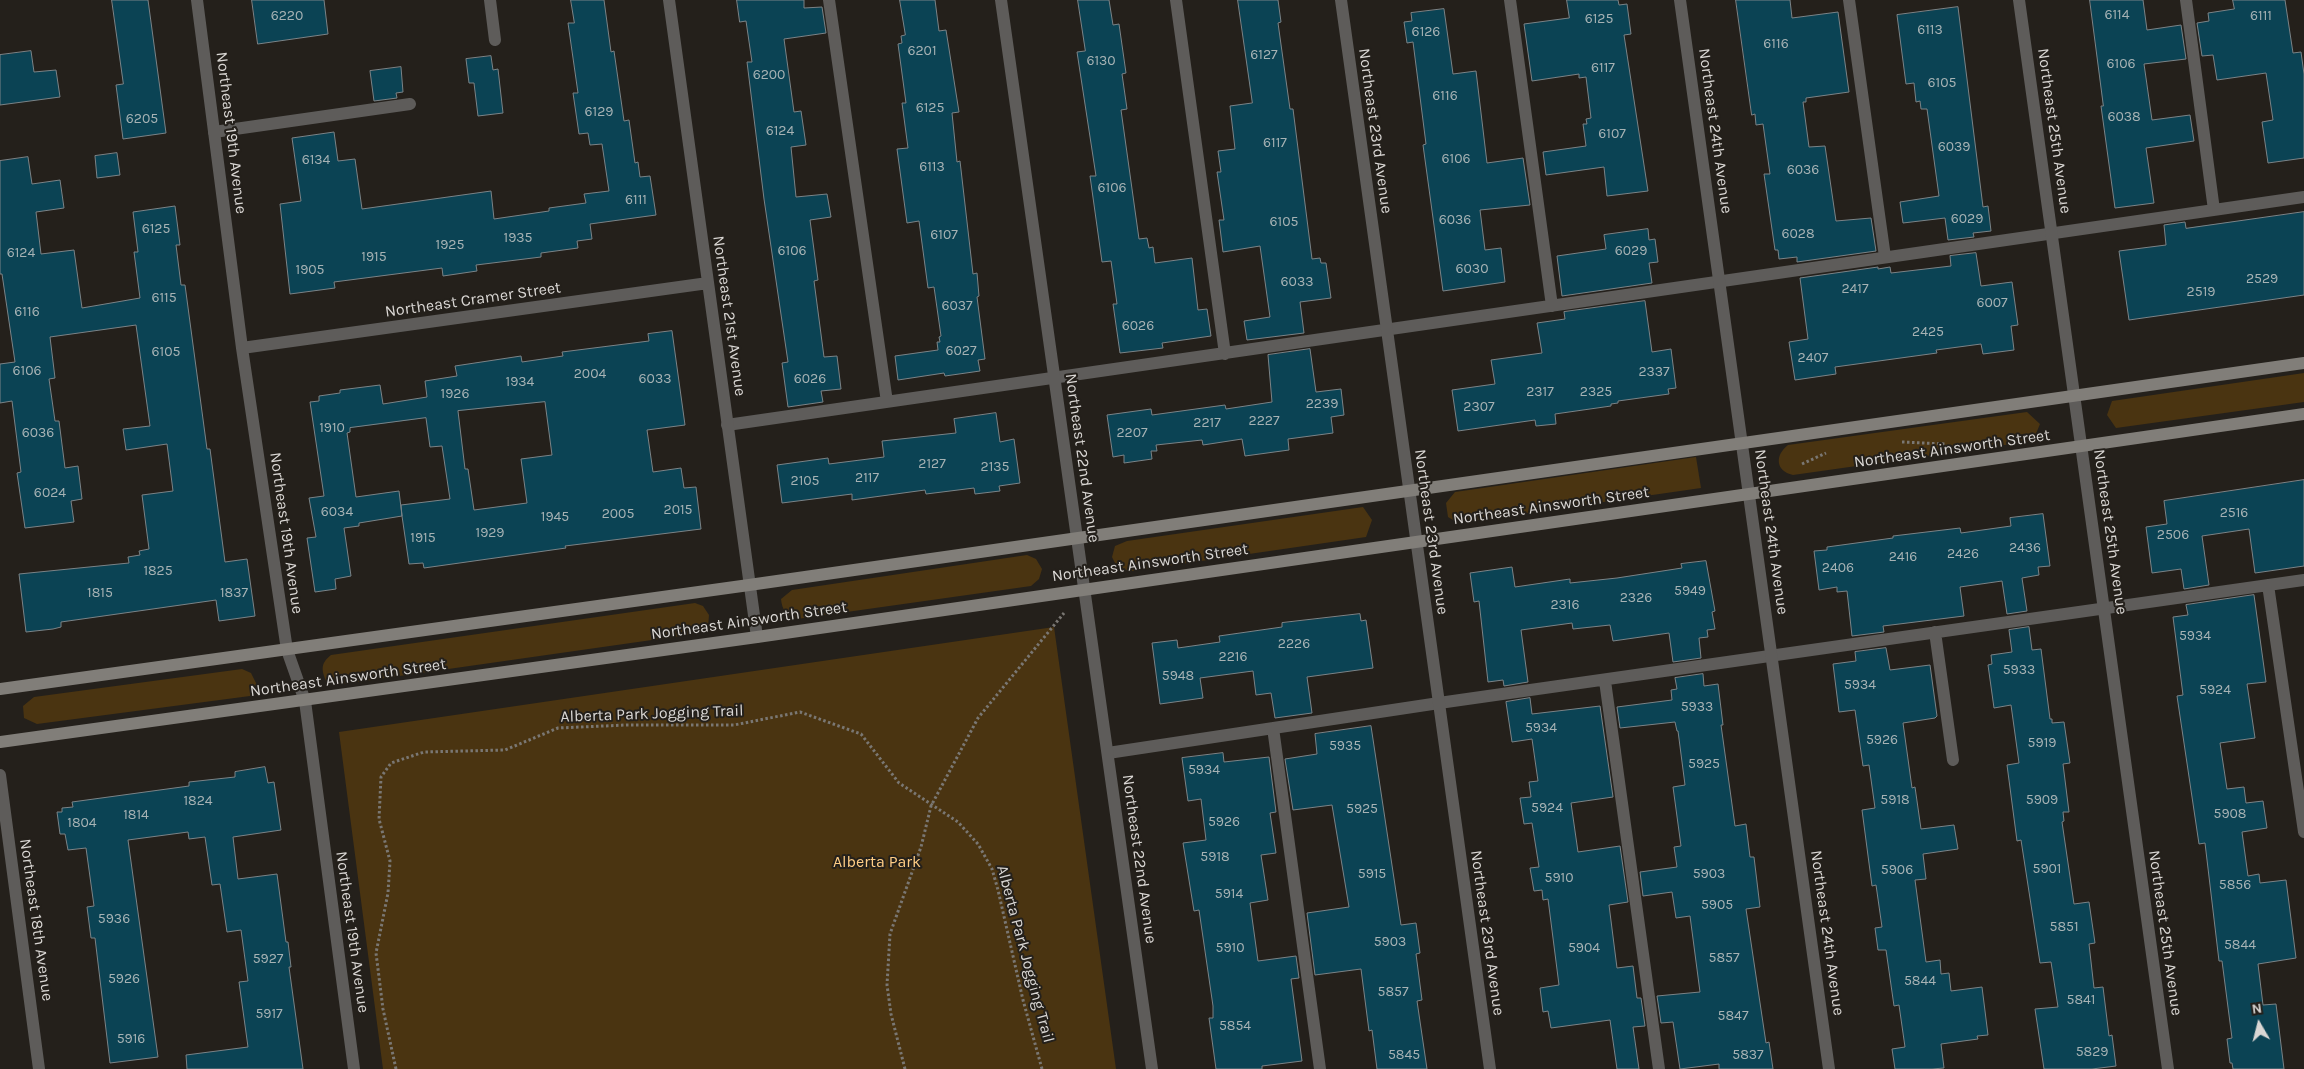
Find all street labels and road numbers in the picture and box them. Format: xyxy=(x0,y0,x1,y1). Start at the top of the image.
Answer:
street label: Northeast 23rd Avenue xyxy=(1354,47,1396,215)
street label: Northeast 24th Avenue xyxy=(1694,47,1736,215)
street label: Northeast 25th Avenue xyxy=(2033,47,2075,215)
street label: Northeast 19th Avenue xyxy=(212,51,250,215)
street label: Northeast 21st Avenue xyxy=(708,235,750,397)
street label: Northeast Cramer Street xyxy=(384,278,562,322)
street label: Northeast 22nd Avenue xyxy=(1061,372,1103,544)
street label: Northeast Ainsworth Street xyxy=(1853,426,2051,472)
street label: Northeast 23rd Avenue xyxy=(1410,448,1452,616)
street label: Northeast 24th Avenue xyxy=(1750,448,1792,616)
street label: Northeast 25th Avenue xyxy=(2089,448,2131,616)
street label: Northeast 19th Avenue xyxy=(265,451,307,615)
street label: Northeast Ainsworth Street xyxy=(1452,483,1650,529)
street label: Northeast Ainsworth Street xyxy=(1051,540,1249,586)
street label: Northeast Ainsworth Street xyxy=(650,598,848,644)
street label: Northeast Ainsworth Street xyxy=(249,655,447,701)
street label: Alberta Park Jogging Trail xyxy=(560,701,744,727)
street label: Northeast 22nd Avenue xyxy=(1118,773,1160,945)
street label: Northeast 18th Avenue xyxy=(15,838,57,1002)
street label: Northeast 23rd Avenue xyxy=(1466,849,1508,1017)
street label: Northeast 24th Avenue xyxy=(1806,849,1848,1017)
street label: Northeast 25th Avenue xyxy=(2144,849,2186,1017)
street label: Northeast 19th Avenue xyxy=(331,850,373,1014)
street label: Alberta Park Jogging Trail xyxy=(992,863,1058,1045)

